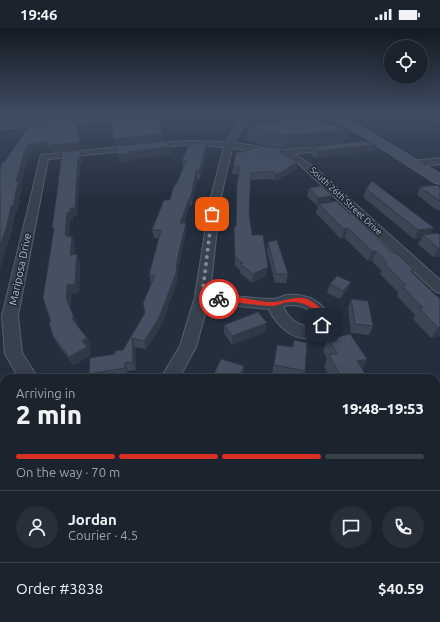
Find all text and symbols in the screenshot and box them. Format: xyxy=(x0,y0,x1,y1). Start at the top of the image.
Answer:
text: 19:46 xyxy=(20,6,58,23)
map controls xyxy=(384,40,428,84)
button: locate xyxy=(384,40,428,84)
street label: South 26th Street Drive xyxy=(308,165,384,237)
pin xyxy=(195,197,229,231)
icon: bag xyxy=(201,203,223,225)
street label: Mariposa Drive xyxy=(6,232,34,306)
courier xyxy=(199,279,239,319)
icon: bike xyxy=(208,288,230,310)
pin xyxy=(305,308,339,342)
icon: home xyxy=(311,314,333,336)
text: Arriving in xyxy=(16,386,75,400)
text: 2 min xyxy=(16,400,82,429)
text: 19:48–19:53 xyxy=(341,400,424,417)
text: On the way · 70 m xyxy=(16,465,120,479)
button: person xyxy=(16,506,58,548)
button: chat xyxy=(330,506,372,548)
button: phone xyxy=(382,506,424,548)
text: Jordan xyxy=(68,511,117,528)
text: Courier · 4.5 xyxy=(68,528,138,542)
text: Order #3838 xyxy=(16,580,103,597)
text: $40.59 xyxy=(378,580,424,597)

